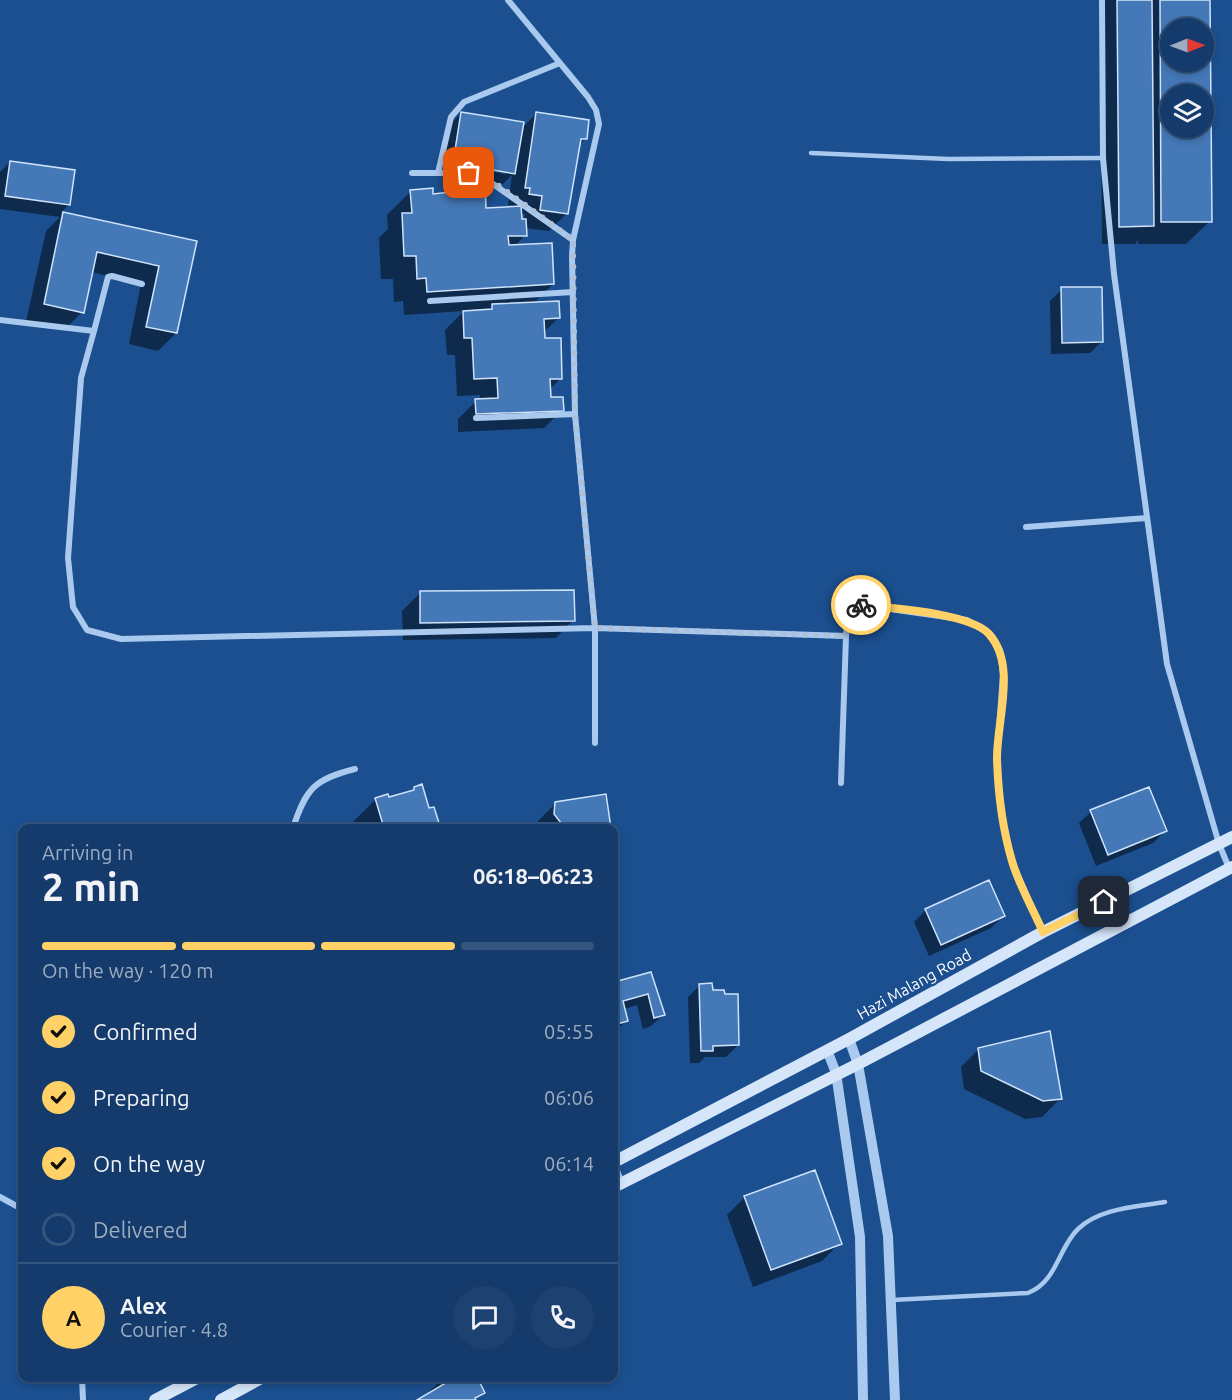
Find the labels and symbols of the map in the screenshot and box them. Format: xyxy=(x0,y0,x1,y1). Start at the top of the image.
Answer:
north arrow xyxy=(1160,18,1214,72)
pin xyxy=(443,147,494,198)
courier xyxy=(831,575,891,635)
pin xyxy=(1078,876,1129,927)
street label: Hazi Malang Road xyxy=(854,945,974,1023)

